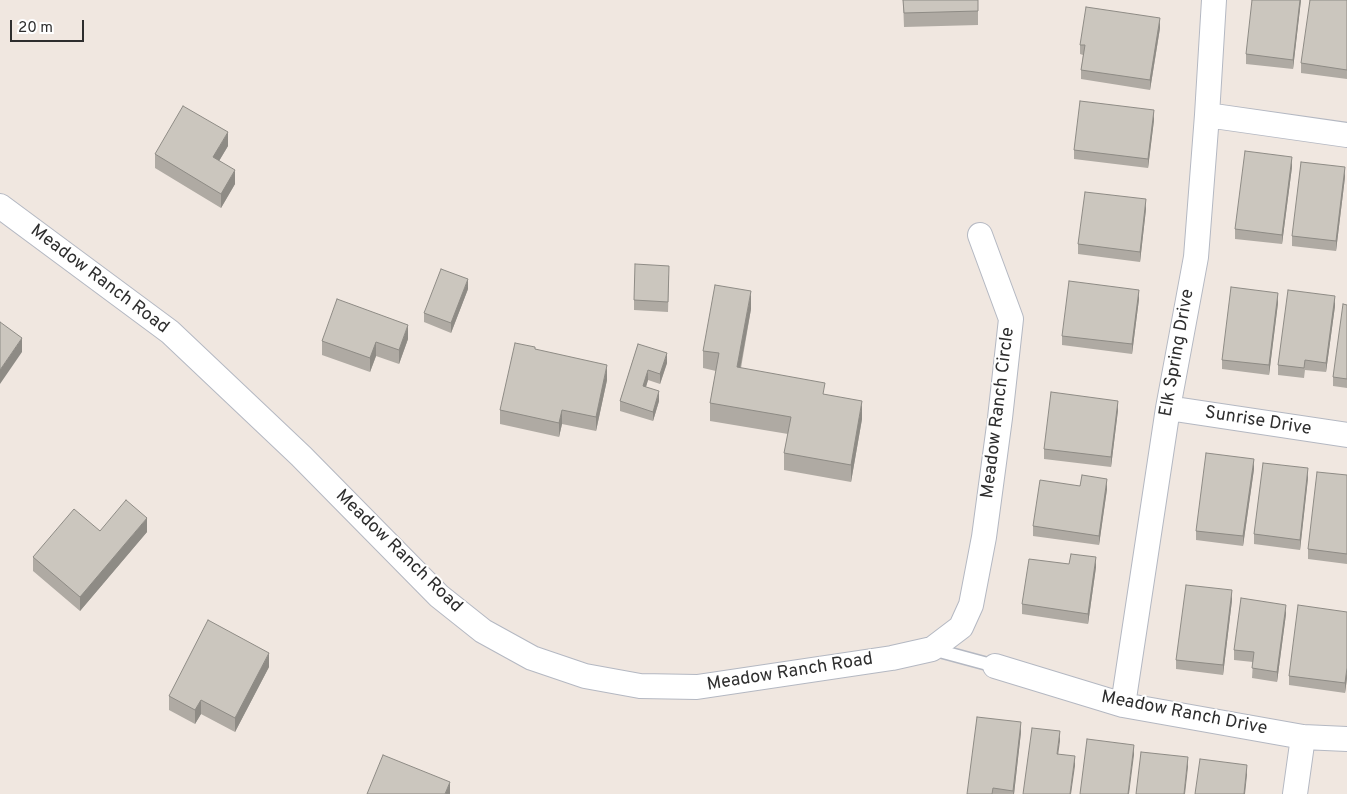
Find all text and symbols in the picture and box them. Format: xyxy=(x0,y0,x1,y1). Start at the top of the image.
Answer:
scale bar xyxy=(12,10,86,42)
text: 20 m xyxy=(18,19,53,38)
street label: Meadow Ranch Road xyxy=(25,221,173,339)
street label: Elk Spring Drive xyxy=(1156,288,1200,418)
street label: Meadow Ranch Circle xyxy=(978,326,1020,500)
street label: Sunrise Drive xyxy=(1203,403,1313,441)
street label: Meadow Ranch Road xyxy=(330,486,466,618)
street label: Meadow Ranch Road xyxy=(705,649,875,697)
street label: Meadow Ranch Drive xyxy=(1099,687,1269,741)

